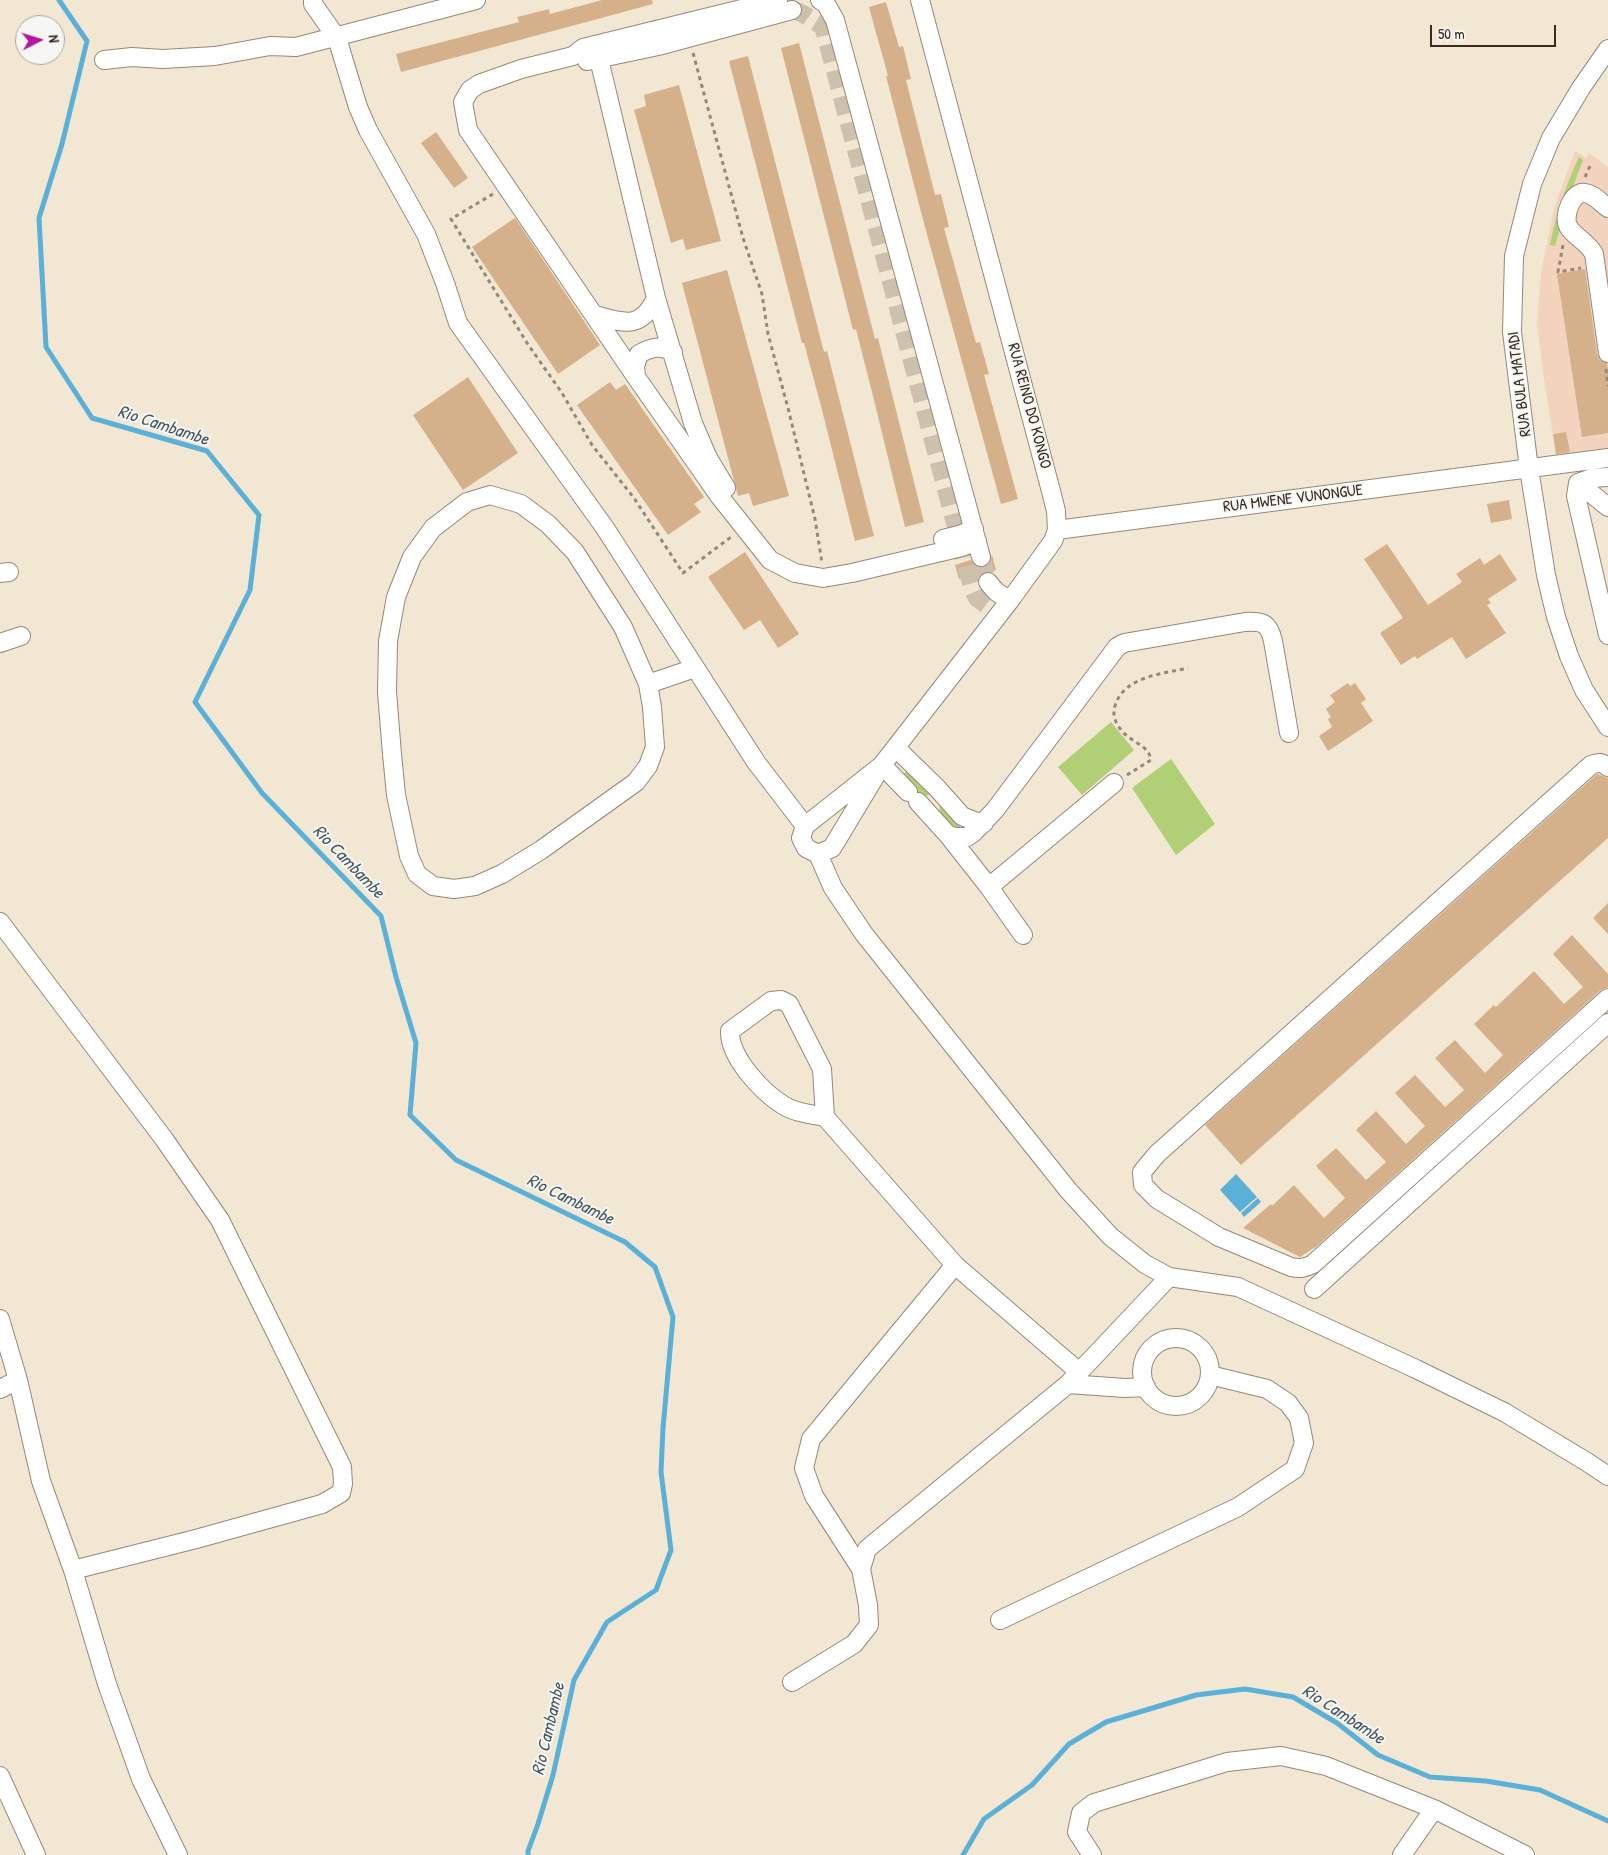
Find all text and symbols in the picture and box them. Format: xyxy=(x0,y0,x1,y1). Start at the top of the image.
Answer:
north arrow xyxy=(15,15,65,65)
scale bar xyxy=(1433,15,1559,47)
text: 50 m xyxy=(1438,23,1465,44)
text: N xyxy=(45,34,64,43)
street label: RUA BULA MATADI xyxy=(1504,330,1536,438)
street label: RUA REINO DO KONGO xyxy=(1003,341,1055,471)
water label: Rio Cambambe xyxy=(115,401,211,451)
street label: RUA MWENE VUNONGUE xyxy=(1222,481,1364,517)
water label: Rio Cambambe xyxy=(308,821,388,903)
water label: Rio Cambambe xyxy=(523,1170,617,1230)
water label: Rio Cambambe xyxy=(1298,1680,1388,1750)
water label: Rio Cambambe xyxy=(528,1681,570,1777)

